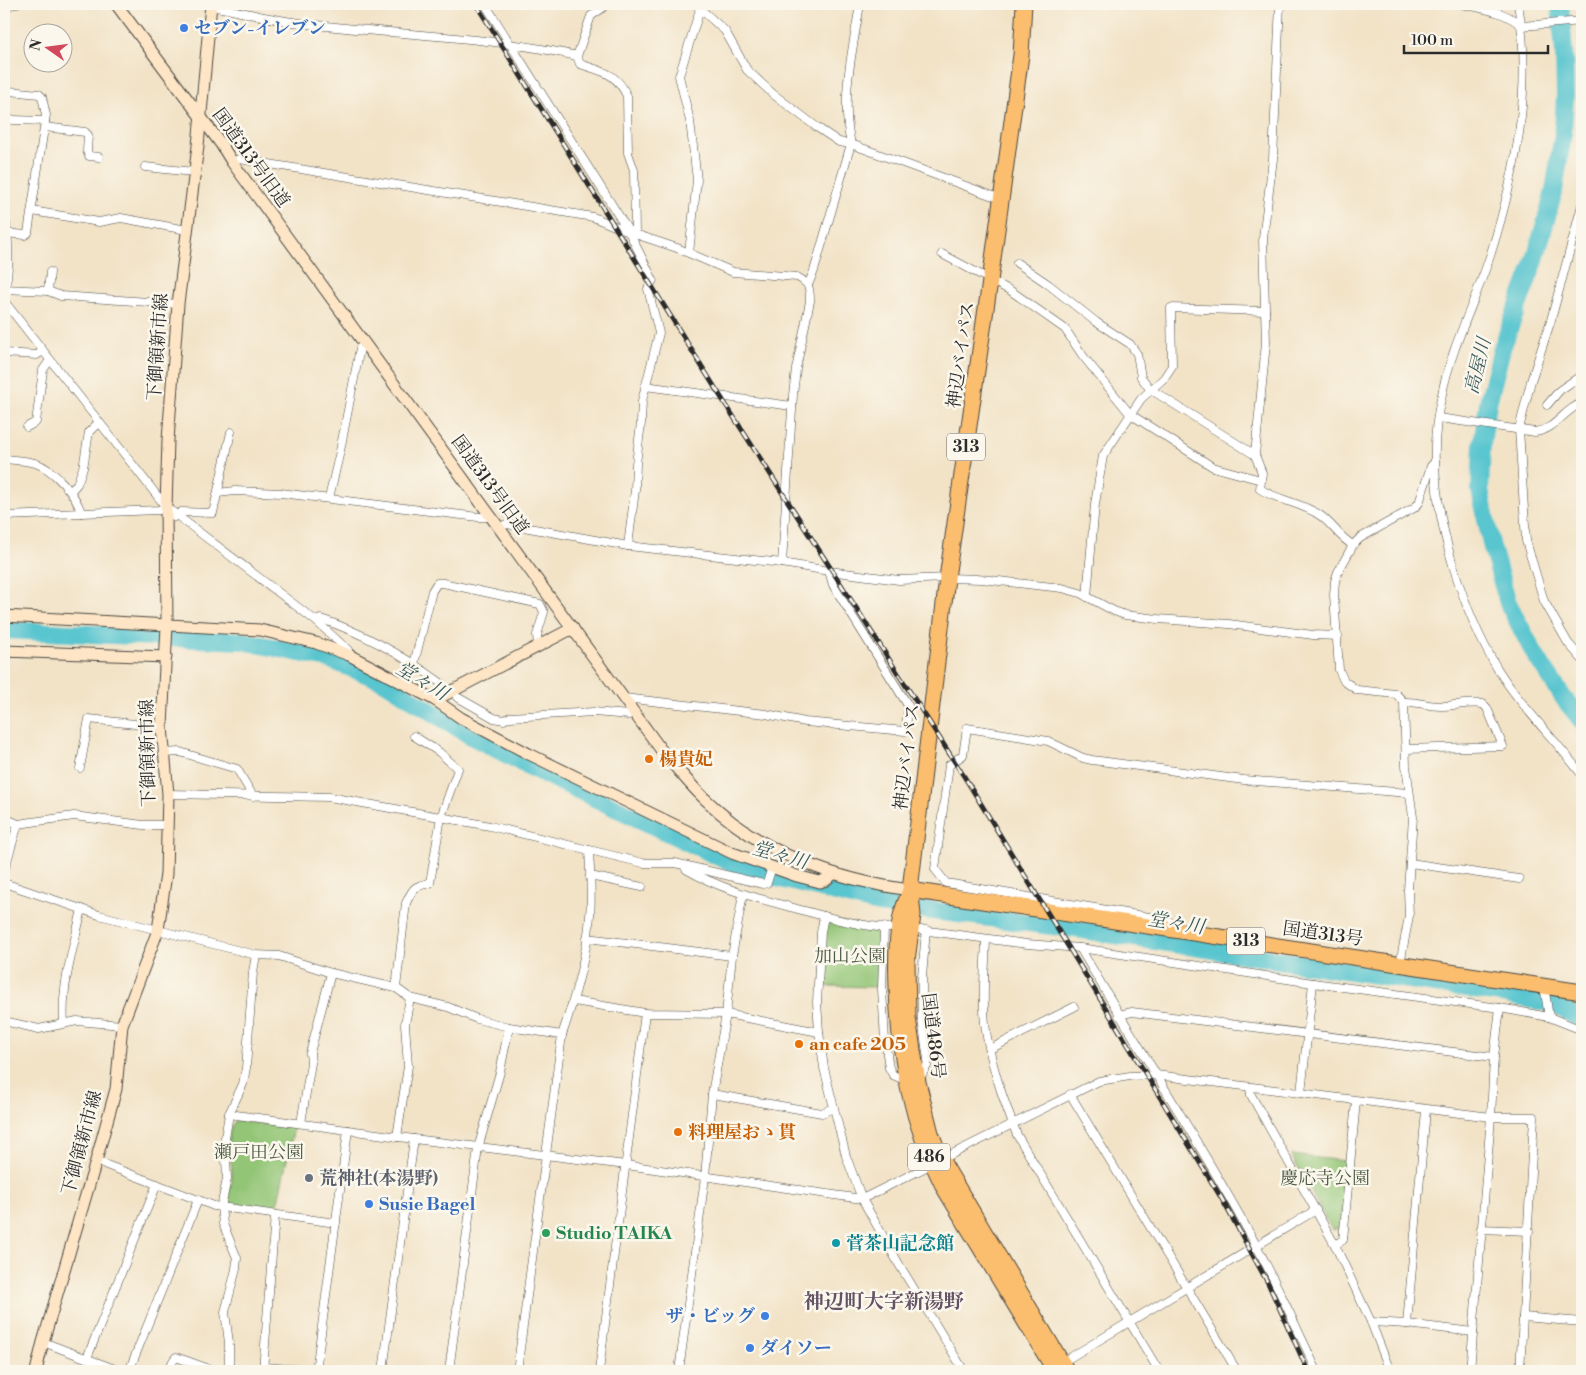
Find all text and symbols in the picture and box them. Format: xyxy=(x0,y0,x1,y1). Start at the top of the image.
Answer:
place label: セブン-イレブン xyxy=(194,17,326,40)
north arrow xyxy=(22,22,72,72)
marker: セブン-イレブン xyxy=(178,22,190,34)
scale bar xyxy=(1404,22,1547,54)
text: 100 m xyxy=(1411,31,1453,50)
text: N xyxy=(26,38,46,53)
street label: 国道313号旧道 xyxy=(207,104,295,212)
street label: 下御領新市線 xyxy=(143,292,173,402)
street label: 神辺バイパス xyxy=(942,300,980,410)
water label: 高屋川 xyxy=(1459,334,1497,397)
street label: 国道313号旧道 xyxy=(446,431,534,539)
road number: 313 xyxy=(947,434,985,461)
water label: 堂々川 xyxy=(391,656,454,707)
street label: 下御領新市線 xyxy=(136,699,160,807)
street label: 神辺バイパス xyxy=(889,702,925,812)
place label: 楊貴妃 xyxy=(659,748,713,771)
marker: 楊貴妃 xyxy=(643,753,655,765)
water label: 堂々川 xyxy=(749,836,813,875)
water label: 堂々川 xyxy=(1146,907,1208,940)
street label: 国道313号 xyxy=(1281,917,1365,951)
road number: 313 xyxy=(1227,928,1265,954)
park label: 加山公園 xyxy=(814,945,886,968)
street label: 国道486号 xyxy=(916,992,950,1080)
place label: an cafe 205 xyxy=(809,1033,906,1056)
marker: an cafe 205 xyxy=(793,1038,805,1050)
street label: 下御領新市線 xyxy=(57,1088,107,1198)
place label: 料理屋おゝ貫 xyxy=(688,1121,796,1144)
marker: 料理屋おゝ貫 xyxy=(672,1126,684,1138)
park label: 瀬戸田公園 xyxy=(214,1141,304,1164)
road number: 486 xyxy=(908,1144,950,1170)
place label: 荒神社(本湯野) xyxy=(319,1167,439,1190)
park label: 慶応寺公園 xyxy=(1280,1167,1370,1190)
marker: 荒神社(本湯野) xyxy=(303,1172,315,1184)
place label: Susie Bagel xyxy=(379,1193,475,1216)
marker: Susie Bagel xyxy=(363,1198,375,1210)
place label: Studio TAIKA xyxy=(556,1222,673,1245)
marker: Studio TAIKA xyxy=(540,1227,552,1239)
place label: 菅茶山記念館 xyxy=(846,1232,954,1255)
marker: 菅茶山記念館 xyxy=(830,1237,842,1249)
district label: 神辺町大字新湯野 xyxy=(804,1290,964,1315)
place label: ザ・ビッグ xyxy=(666,1305,755,1328)
marker: ザ・ビッグ xyxy=(759,1310,771,1322)
place label: ダイソー xyxy=(760,1337,832,1360)
marker: ダイソー xyxy=(744,1342,756,1354)

